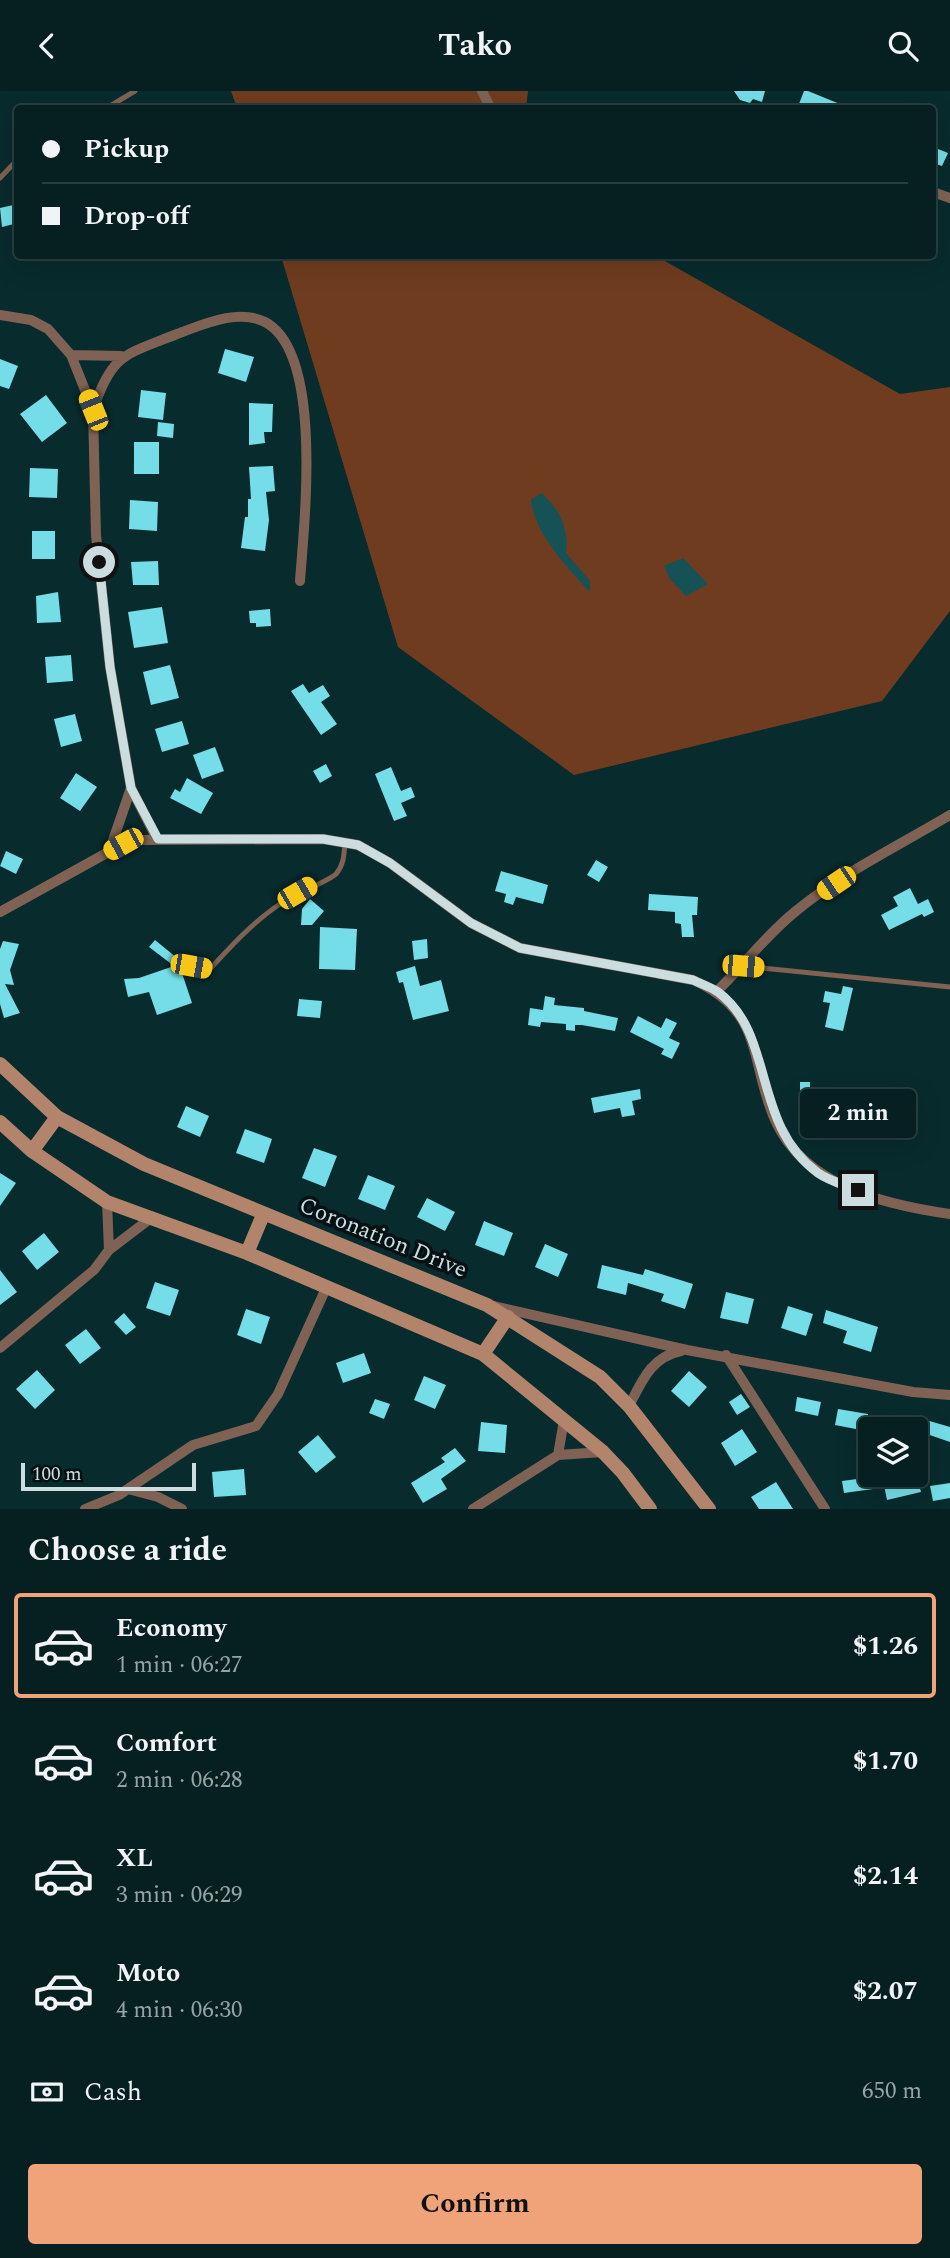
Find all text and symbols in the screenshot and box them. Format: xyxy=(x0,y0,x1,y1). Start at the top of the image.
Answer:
text: Tako xyxy=(438,21,512,70)
icon: back xyxy=(28,27,66,65)
icon: search xyxy=(884,27,922,65)
text: Pickup xyxy=(84,129,169,169)
text: Drop-off xyxy=(84,196,189,236)
car xyxy=(76,387,111,433)
route start xyxy=(83,546,115,578)
car xyxy=(100,825,147,863)
car xyxy=(813,863,860,903)
car xyxy=(274,873,321,913)
car xyxy=(169,952,214,980)
car xyxy=(722,954,765,978)
callout: 2 min xyxy=(800,1089,916,1137)
text: 2 min xyxy=(827,1096,889,1131)
route end xyxy=(842,1174,874,1206)
street label: Coronation Drive xyxy=(294,1188,472,1288)
map controls xyxy=(858,1417,928,1487)
button: layers xyxy=(858,1417,928,1487)
scale bar xyxy=(21,1460,196,1492)
text: 100 m xyxy=(32,1460,82,1489)
text: Choose a ride xyxy=(28,1526,227,1575)
text: Economy xyxy=(116,1608,226,1648)
icon: car xyxy=(32,1614,95,1677)
text: $1.26 xyxy=(853,1626,918,1666)
text: 1 min · 06:27 xyxy=(116,1648,243,1683)
text: Comfort xyxy=(116,1723,217,1763)
icon: car xyxy=(32,1729,95,1792)
text: $1.70 xyxy=(853,1741,918,1781)
text: 2 min · 06:28 xyxy=(116,1763,243,1798)
text: XL xyxy=(116,1838,153,1878)
icon: car xyxy=(32,1844,95,1907)
text: $2.14 xyxy=(853,1856,918,1896)
text: 3 min · 06:29 xyxy=(116,1878,243,1913)
text: Moto xyxy=(116,1953,180,1993)
icon: car xyxy=(32,1959,95,2022)
text: $2.07 xyxy=(853,1971,918,2011)
text: 4 min · 06:30 xyxy=(116,1993,243,2028)
text: Cash xyxy=(84,2072,142,2112)
icon: cash xyxy=(28,2073,66,2111)
text: 650 m xyxy=(862,2074,922,2109)
button: Confirm xyxy=(28,2164,922,2244)

